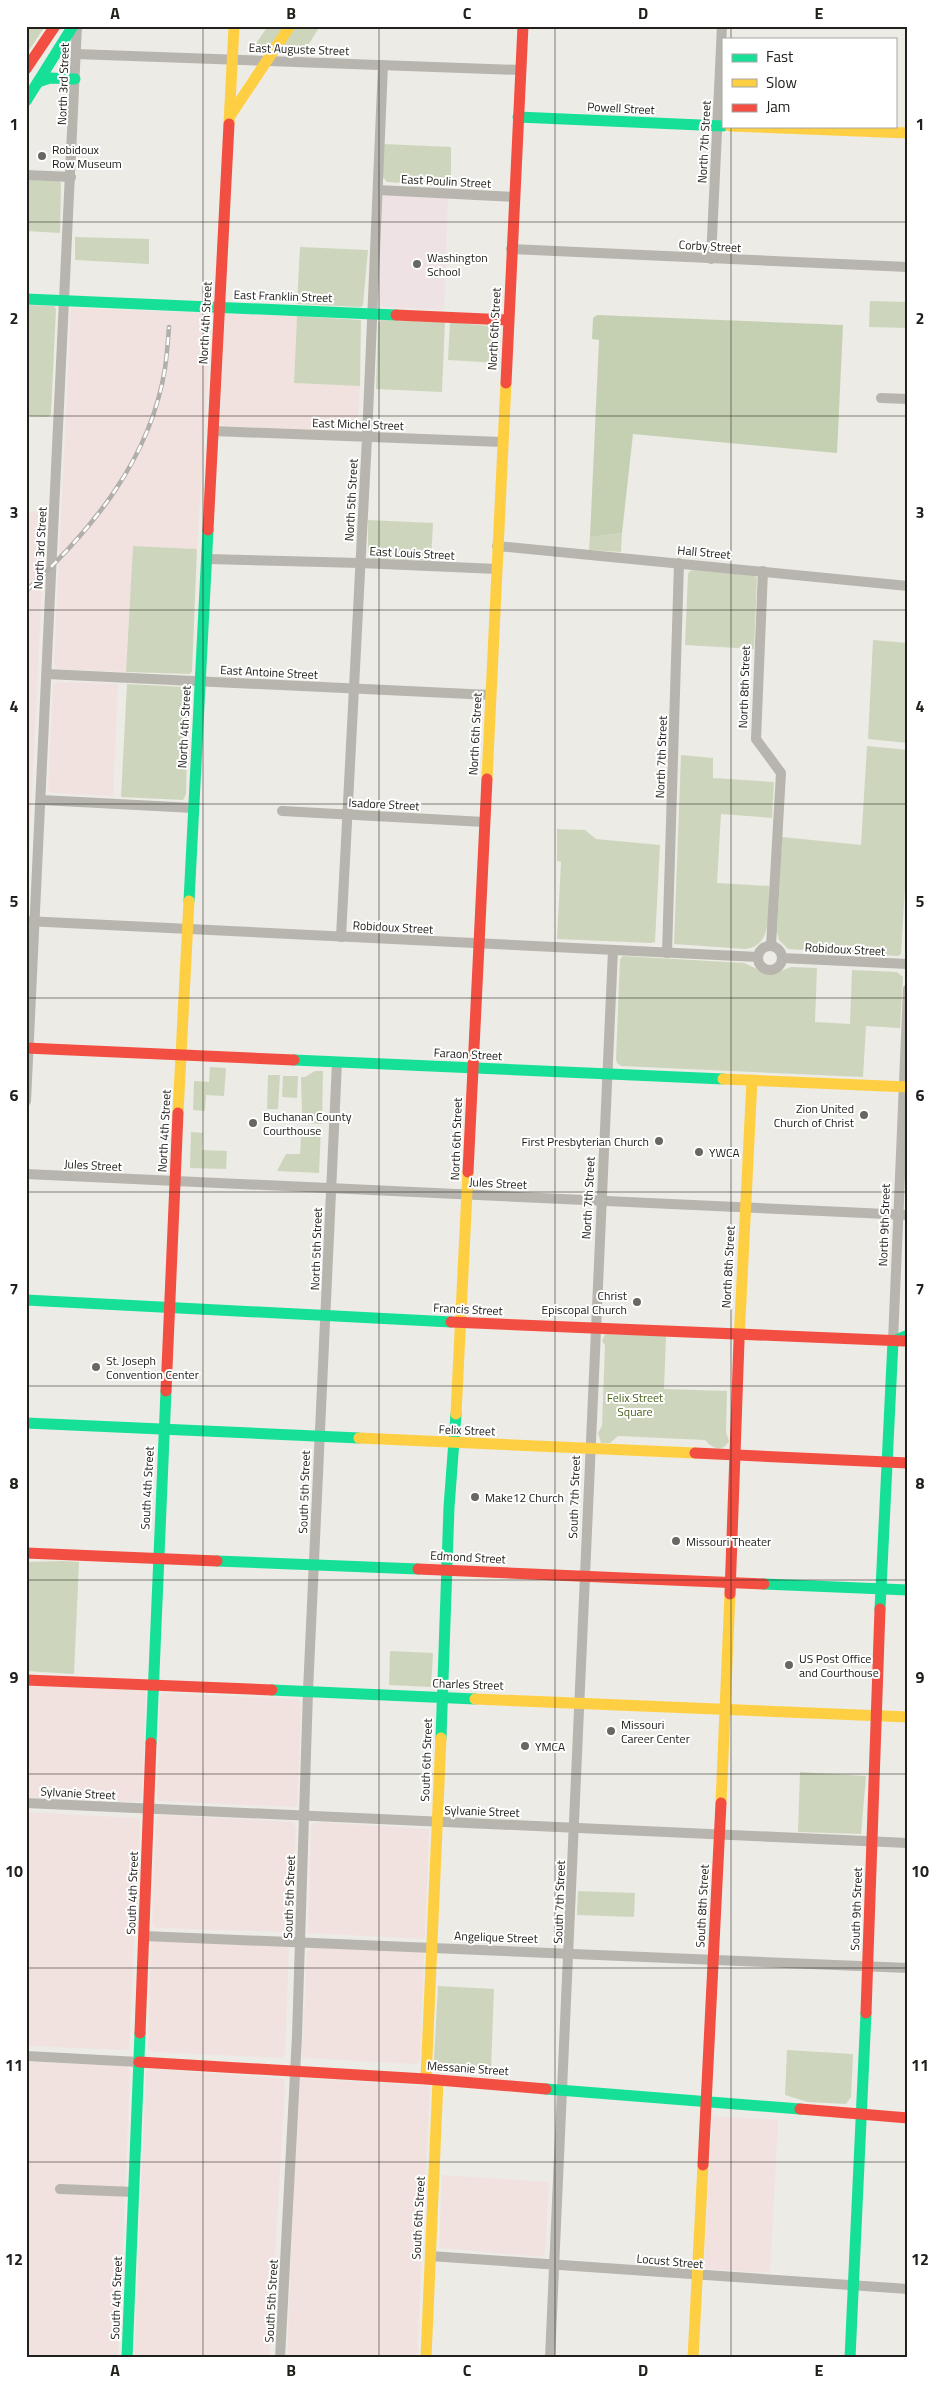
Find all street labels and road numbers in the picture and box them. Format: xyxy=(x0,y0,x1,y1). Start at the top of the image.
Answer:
street label: East Auguste Street xyxy=(248,38,350,60)
street label: North 3rd Street xyxy=(52,42,74,126)
street label: Powell Street xyxy=(587,97,656,119)
street label: North 7th Street xyxy=(692,99,716,184)
street label: East Poulin Street xyxy=(400,169,492,193)
street label: Corby Street xyxy=(678,235,742,257)
street label: North 4th Street xyxy=(193,280,217,365)
street label: East Franklin Street xyxy=(233,285,334,307)
street label: North 6th Street xyxy=(482,286,506,371)
street label: East Michel Street xyxy=(312,413,405,435)
street label: North 5th Street xyxy=(339,457,363,542)
street label: North 3rd Street xyxy=(28,506,52,590)
street label: Hall Street xyxy=(677,540,732,564)
street label: East Louis Street xyxy=(369,541,456,565)
street label: North 8th Street xyxy=(733,645,755,729)
street label: East Antoine Street xyxy=(220,660,319,684)
street label: North 4th Street xyxy=(172,684,196,769)
street label: North 6th Street xyxy=(463,691,487,776)
street label: North 7th Street xyxy=(650,715,672,799)
street label: Isadore Street xyxy=(348,793,421,815)
street label: Robidoux Street xyxy=(352,915,435,939)
street label: Robidoux Street xyxy=(804,937,887,961)
street label: Faraon Street xyxy=(433,1043,503,1065)
street label: North 4th Street xyxy=(152,1088,176,1173)
street label: North 6th Street xyxy=(445,1097,467,1181)
street label: Jules Street xyxy=(64,1154,123,1176)
street label: North 7th Street xyxy=(576,1155,600,1240)
street label: Jules Street xyxy=(469,1172,528,1194)
street label: North 9th Street xyxy=(873,1183,895,1267)
street label: North 5th Street xyxy=(305,1207,327,1291)
street label: North 8th Street xyxy=(716,1224,740,1309)
street label: Francis Street xyxy=(433,1298,504,1320)
street label: Felix Street xyxy=(438,1420,496,1441)
street label: South 4th Street xyxy=(135,1445,159,1530)
street label: South 5th Street xyxy=(293,1449,315,1534)
street label: South 7th Street xyxy=(563,1454,585,1539)
street label: Edmond Street xyxy=(430,1546,507,1569)
street label: Charles Street xyxy=(432,1673,505,1695)
street label: South 6th Street xyxy=(415,1717,437,1802)
street label: Sylvanie Street xyxy=(40,1782,117,1804)
street label: Sylvanie Street xyxy=(444,1800,521,1822)
street label: South 4th Street xyxy=(121,1850,143,1935)
street label: South 5th Street xyxy=(278,1854,300,1939)
street label: South 7th Street xyxy=(548,1859,570,1944)
street label: South 8th Street xyxy=(690,1863,714,1948)
street label: South 9th Street xyxy=(845,1866,867,1951)
street label: Angelique Street xyxy=(454,1926,539,1948)
street label: Messanie Street xyxy=(426,2056,510,2080)
street label: South 6th Street xyxy=(406,2175,430,2260)
street label: Locust Street xyxy=(636,2249,705,2273)
street label: South 4th Street xyxy=(105,2255,127,2340)
street label: South 5th Street xyxy=(259,2258,283,2343)

